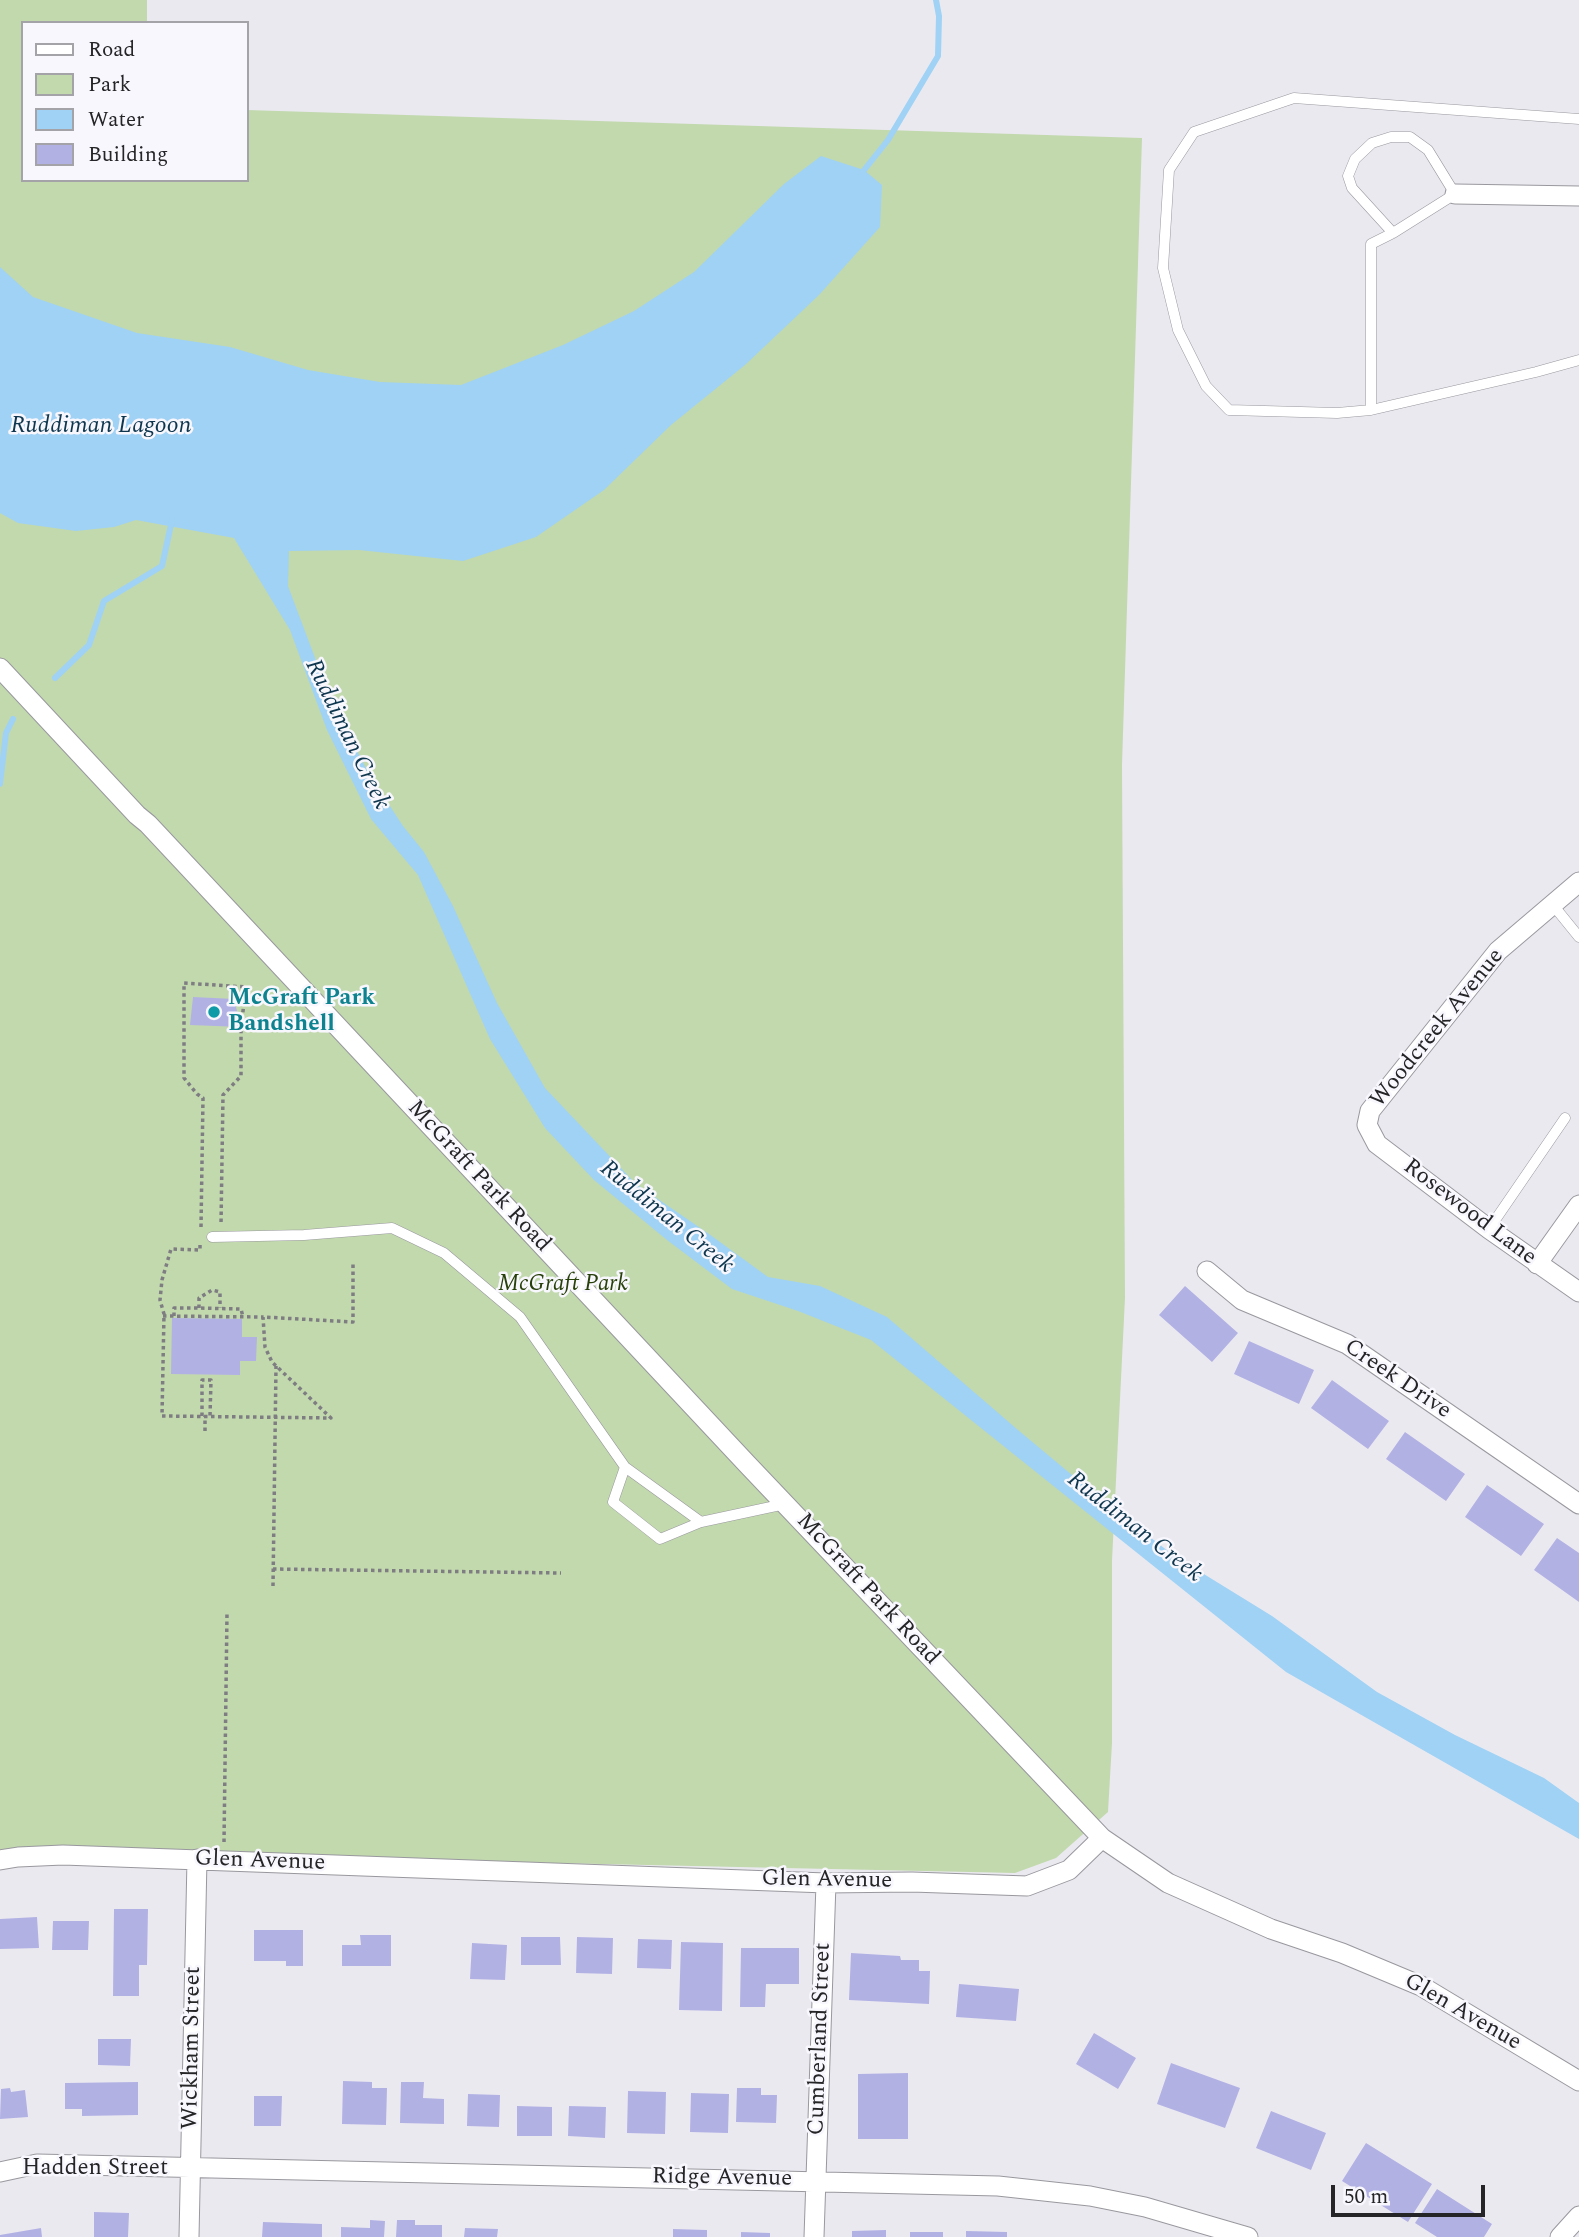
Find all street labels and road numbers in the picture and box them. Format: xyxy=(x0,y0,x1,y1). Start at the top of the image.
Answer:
street label: Woodcreek Avenue xyxy=(1365,944,1511,1114)
street label: McGraft Park Road xyxy=(400,1095,556,1259)
street label: Rosewood Lane xyxy=(1397,1154,1541,1272)
street label: Creek Drive xyxy=(1338,1334,1456,1426)
street label: McGraft Park Road xyxy=(789,1508,945,1672)
street label: Glen Avenue xyxy=(194,1846,326,1878)
street label: Glen Avenue xyxy=(761,1866,893,1896)
street label: Cumberland Street xyxy=(804,1942,838,2136)
street label: Wickham Street xyxy=(178,1966,208,2130)
street label: Glen Avenue xyxy=(1399,1968,1525,2058)
street label: Hadden Street xyxy=(22,2155,168,2183)
street label: Ridge Avenue xyxy=(652,2164,792,2194)

